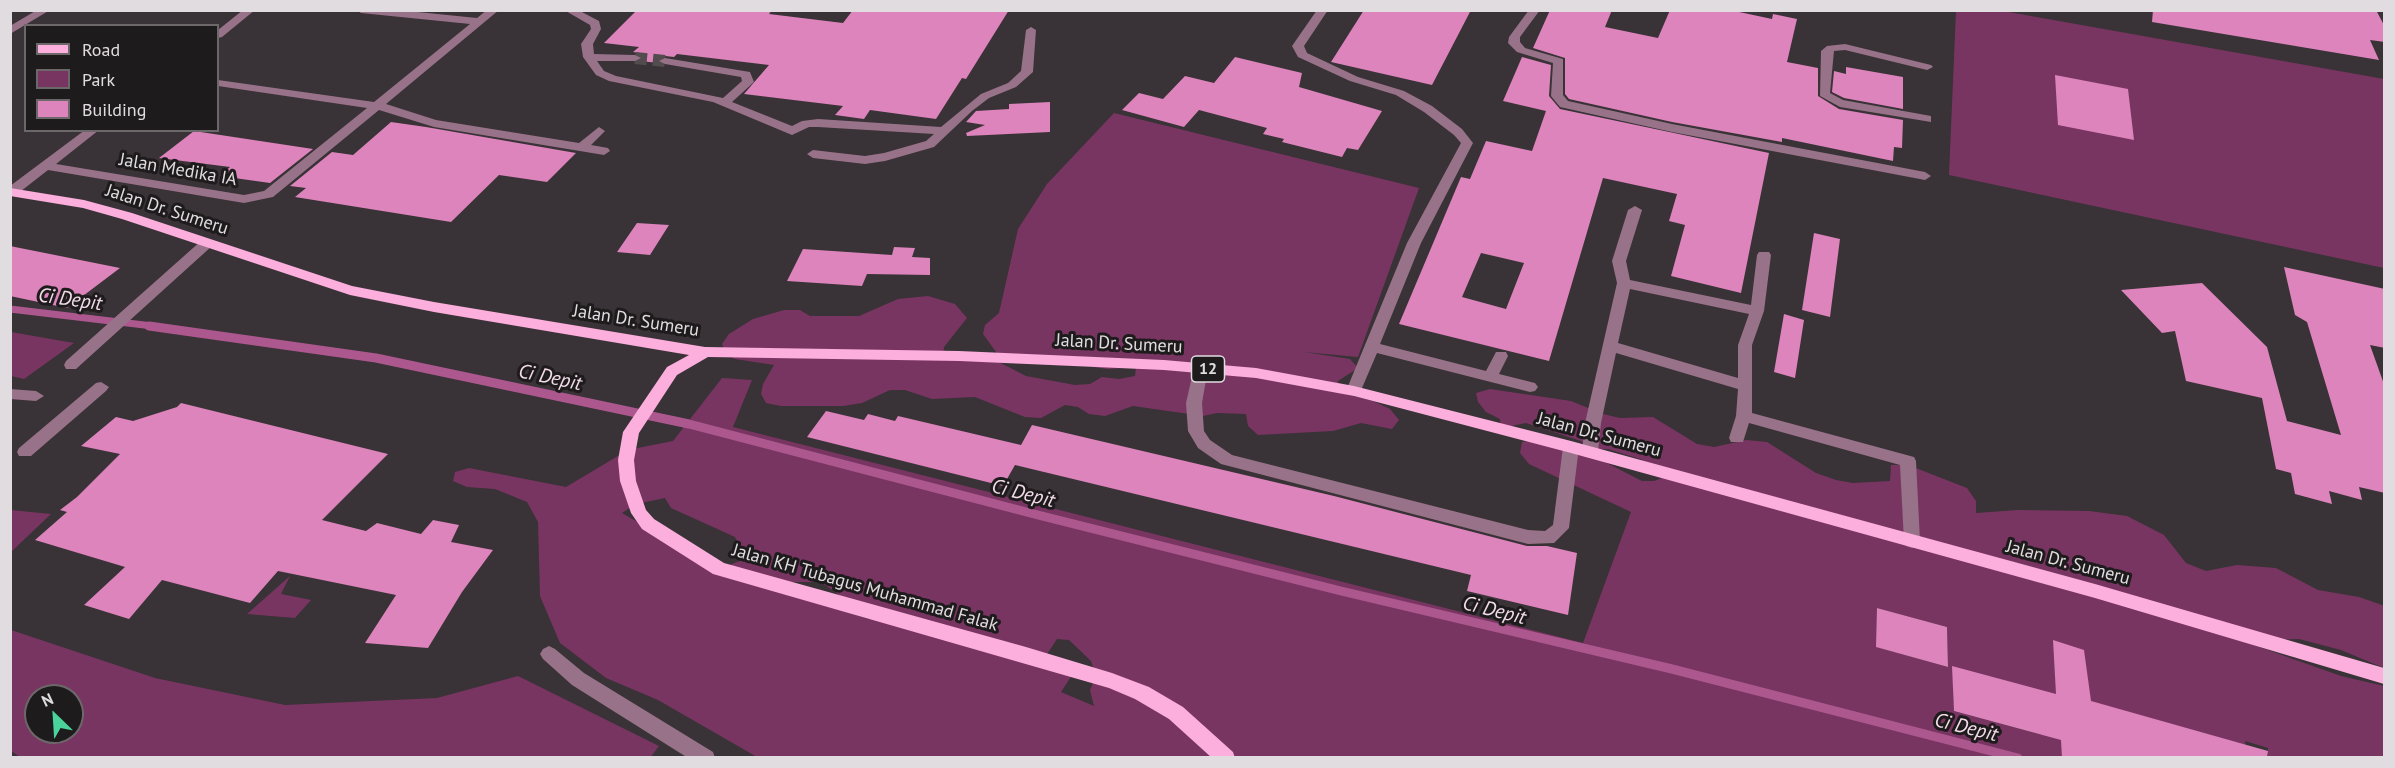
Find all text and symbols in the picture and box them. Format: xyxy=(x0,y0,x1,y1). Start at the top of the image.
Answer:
legend xyxy=(24,24,219,132)
text: Road xyxy=(82,38,120,61)
text: Park xyxy=(82,68,115,91)
text: Building xyxy=(82,98,146,121)
street label: Jalan Medika IA xyxy=(118,149,238,191)
street label: Jalan Dr. Sumeru xyxy=(103,180,231,240)
water label: Ci Depit xyxy=(37,284,103,316)
street label: Jalan Dr. Sumeru xyxy=(571,300,701,342)
street label: Jalan Dr. Sumeru xyxy=(1055,330,1183,358)
road number: 12 xyxy=(1192,356,1224,382)
water label: Ci Depit xyxy=(516,360,584,396)
street label: Jalan Dr. Sumeru xyxy=(1535,408,1663,462)
water label: Ci Depit xyxy=(989,475,1057,513)
street label: Jalan Dr. Sumeru xyxy=(2004,536,2132,590)
street label: Jalan KH Tubagus Muhammad Falak xyxy=(730,540,1000,636)
water label: Ci Depit xyxy=(1460,592,1528,630)
north arrow xyxy=(24,684,84,744)
text: N xyxy=(38,688,56,711)
water label: Ci Depit xyxy=(1932,709,2000,747)

